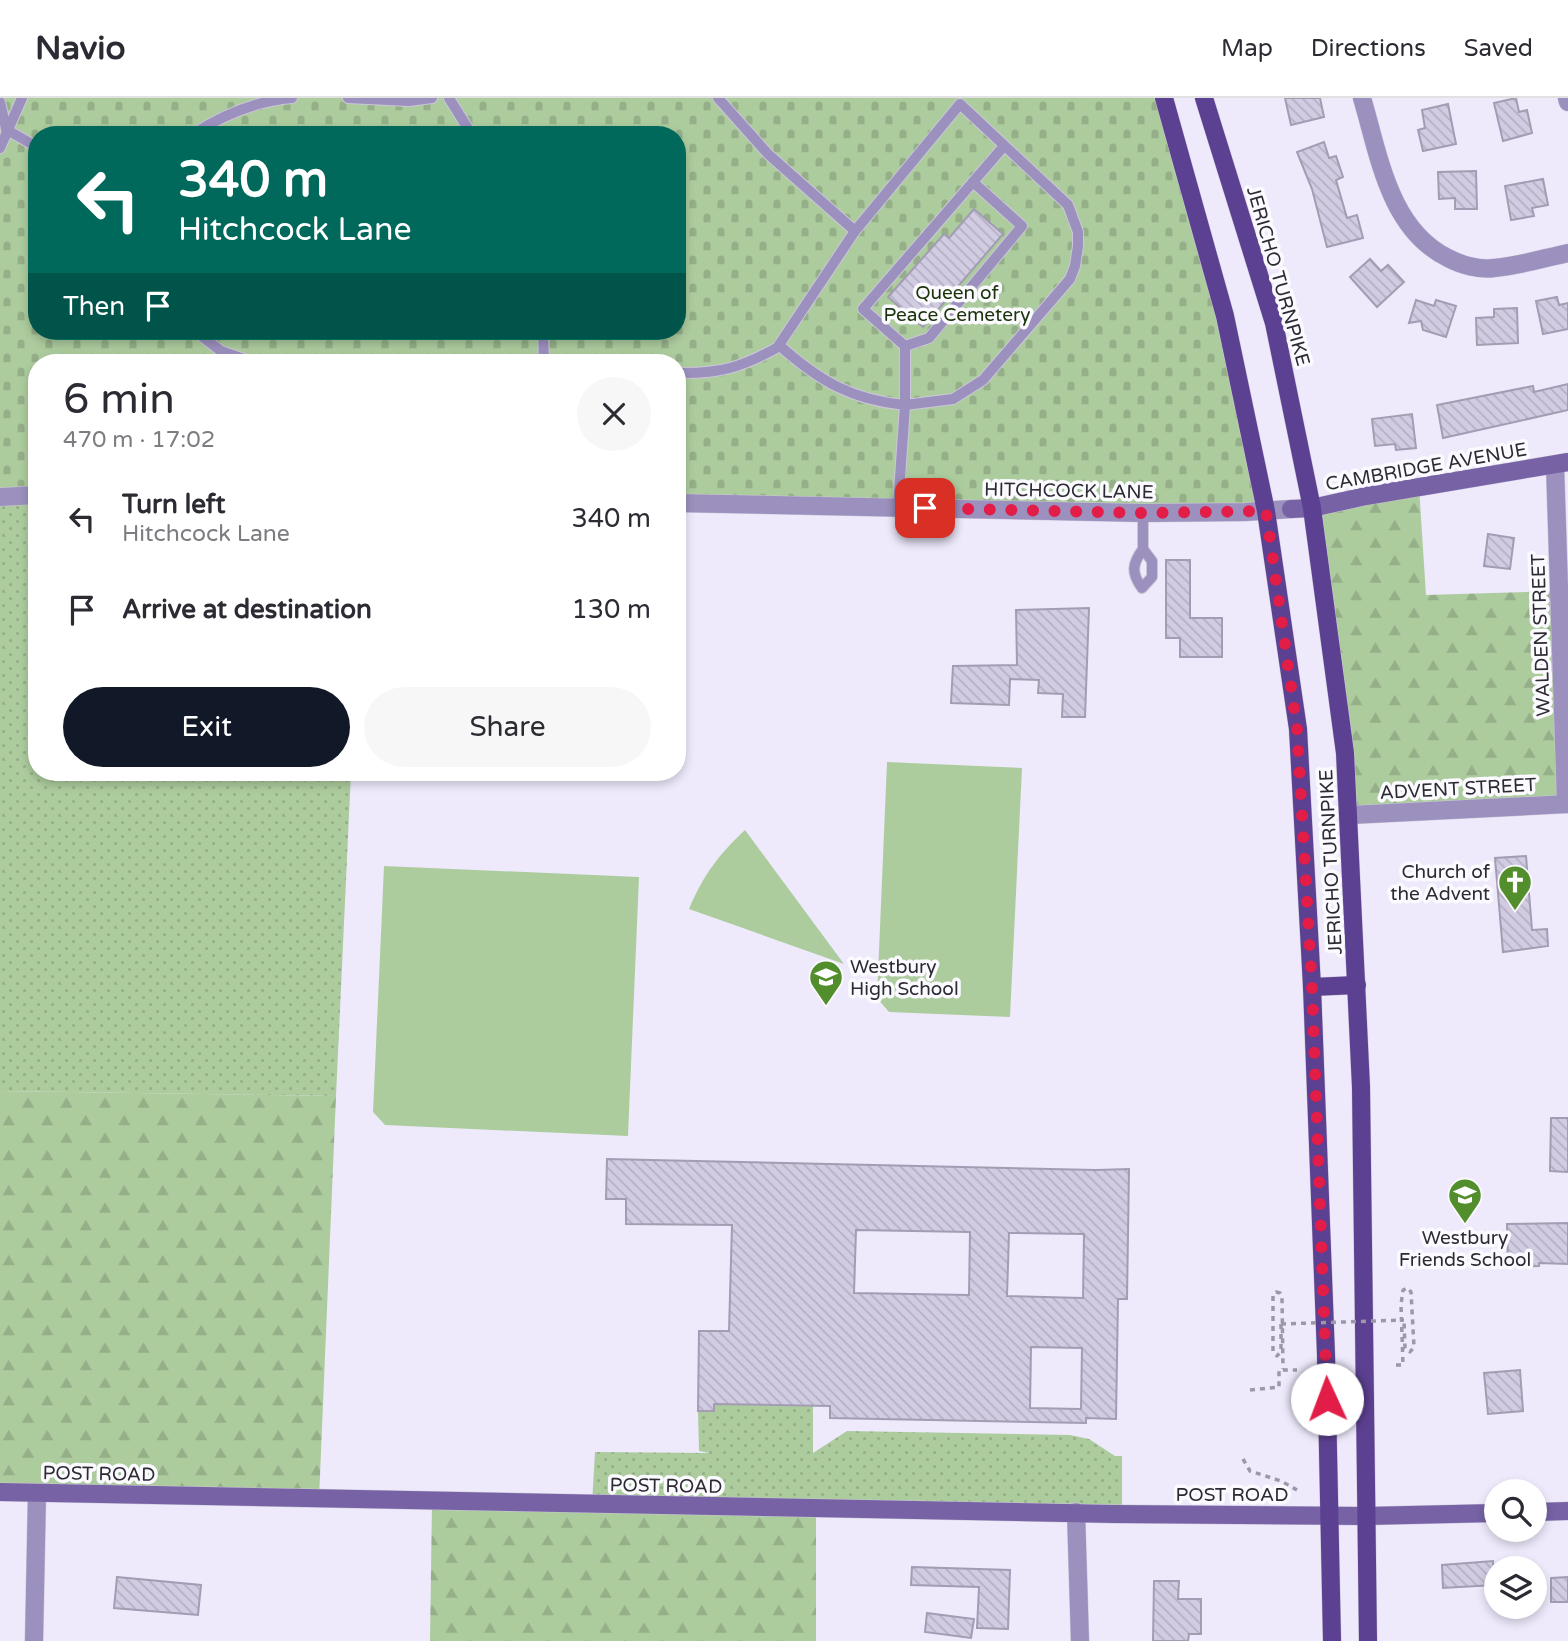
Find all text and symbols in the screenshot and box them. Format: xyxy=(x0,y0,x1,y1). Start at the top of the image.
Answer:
text: Navio xyxy=(35,29,126,68)
text: Map xyxy=(1221,34,1273,63)
text: Directions xyxy=(1311,34,1426,63)
text: Saved xyxy=(1464,34,1533,63)
text: 340 m xyxy=(178,151,328,210)
icon: left xyxy=(63,154,154,245)
street label: JERICHO TURNPIKE xyxy=(1242,184,1314,369)
text: Hitchcock Lane xyxy=(178,211,412,249)
park label: Queen of Peace Cemetery xyxy=(884,282,1030,326)
icon: arrive xyxy=(139,287,177,325)
text: Then xyxy=(63,291,125,322)
text: 6 min xyxy=(63,374,175,425)
button: close xyxy=(577,377,651,451)
text: 470 m · 17:02 xyxy=(63,426,215,454)
street label: CAMBRIDGE AVENUE xyxy=(1324,438,1529,496)
pin xyxy=(895,478,955,538)
street label: HITCHCOCK LANE xyxy=(984,479,1154,503)
text: Turn left xyxy=(122,489,225,520)
icon: arrive xyxy=(906,489,944,527)
icon: left xyxy=(63,500,101,538)
text: 340 m xyxy=(571,503,651,534)
text: Hitchcock Lane xyxy=(122,520,290,548)
street label: WALDEN STREET xyxy=(1527,553,1555,717)
icon: arrive xyxy=(63,591,101,629)
text: Arrive at destination xyxy=(122,594,372,625)
text: 130 m xyxy=(571,594,651,625)
button: Exit xyxy=(63,687,350,767)
button: Share xyxy=(364,687,651,767)
street label: JERICHO TURNPIKE xyxy=(1315,769,1347,955)
street label: ADVENT STREET xyxy=(1379,774,1538,804)
place label: Church of the Advent xyxy=(1390,861,1491,905)
church icon: Church of the Advent xyxy=(1496,863,1534,912)
place label: Westbury High School xyxy=(850,956,959,1000)
school or university icon: Westbury High School xyxy=(807,958,845,1007)
school or university icon: Westbury Friends School xyxy=(1446,1176,1484,1225)
place label: Westbury Friends School xyxy=(1399,1227,1531,1271)
position arrow xyxy=(1290,1362,1364,1436)
street label: POST ROAD xyxy=(42,1462,156,1486)
street label: POST ROAD xyxy=(609,1474,723,1498)
map controls xyxy=(1484,1479,1547,1619)
button: search xyxy=(1484,1479,1547,1542)
street label: POST ROAD xyxy=(1176,1484,1288,1506)
button: layers xyxy=(1484,1556,1547,1619)

